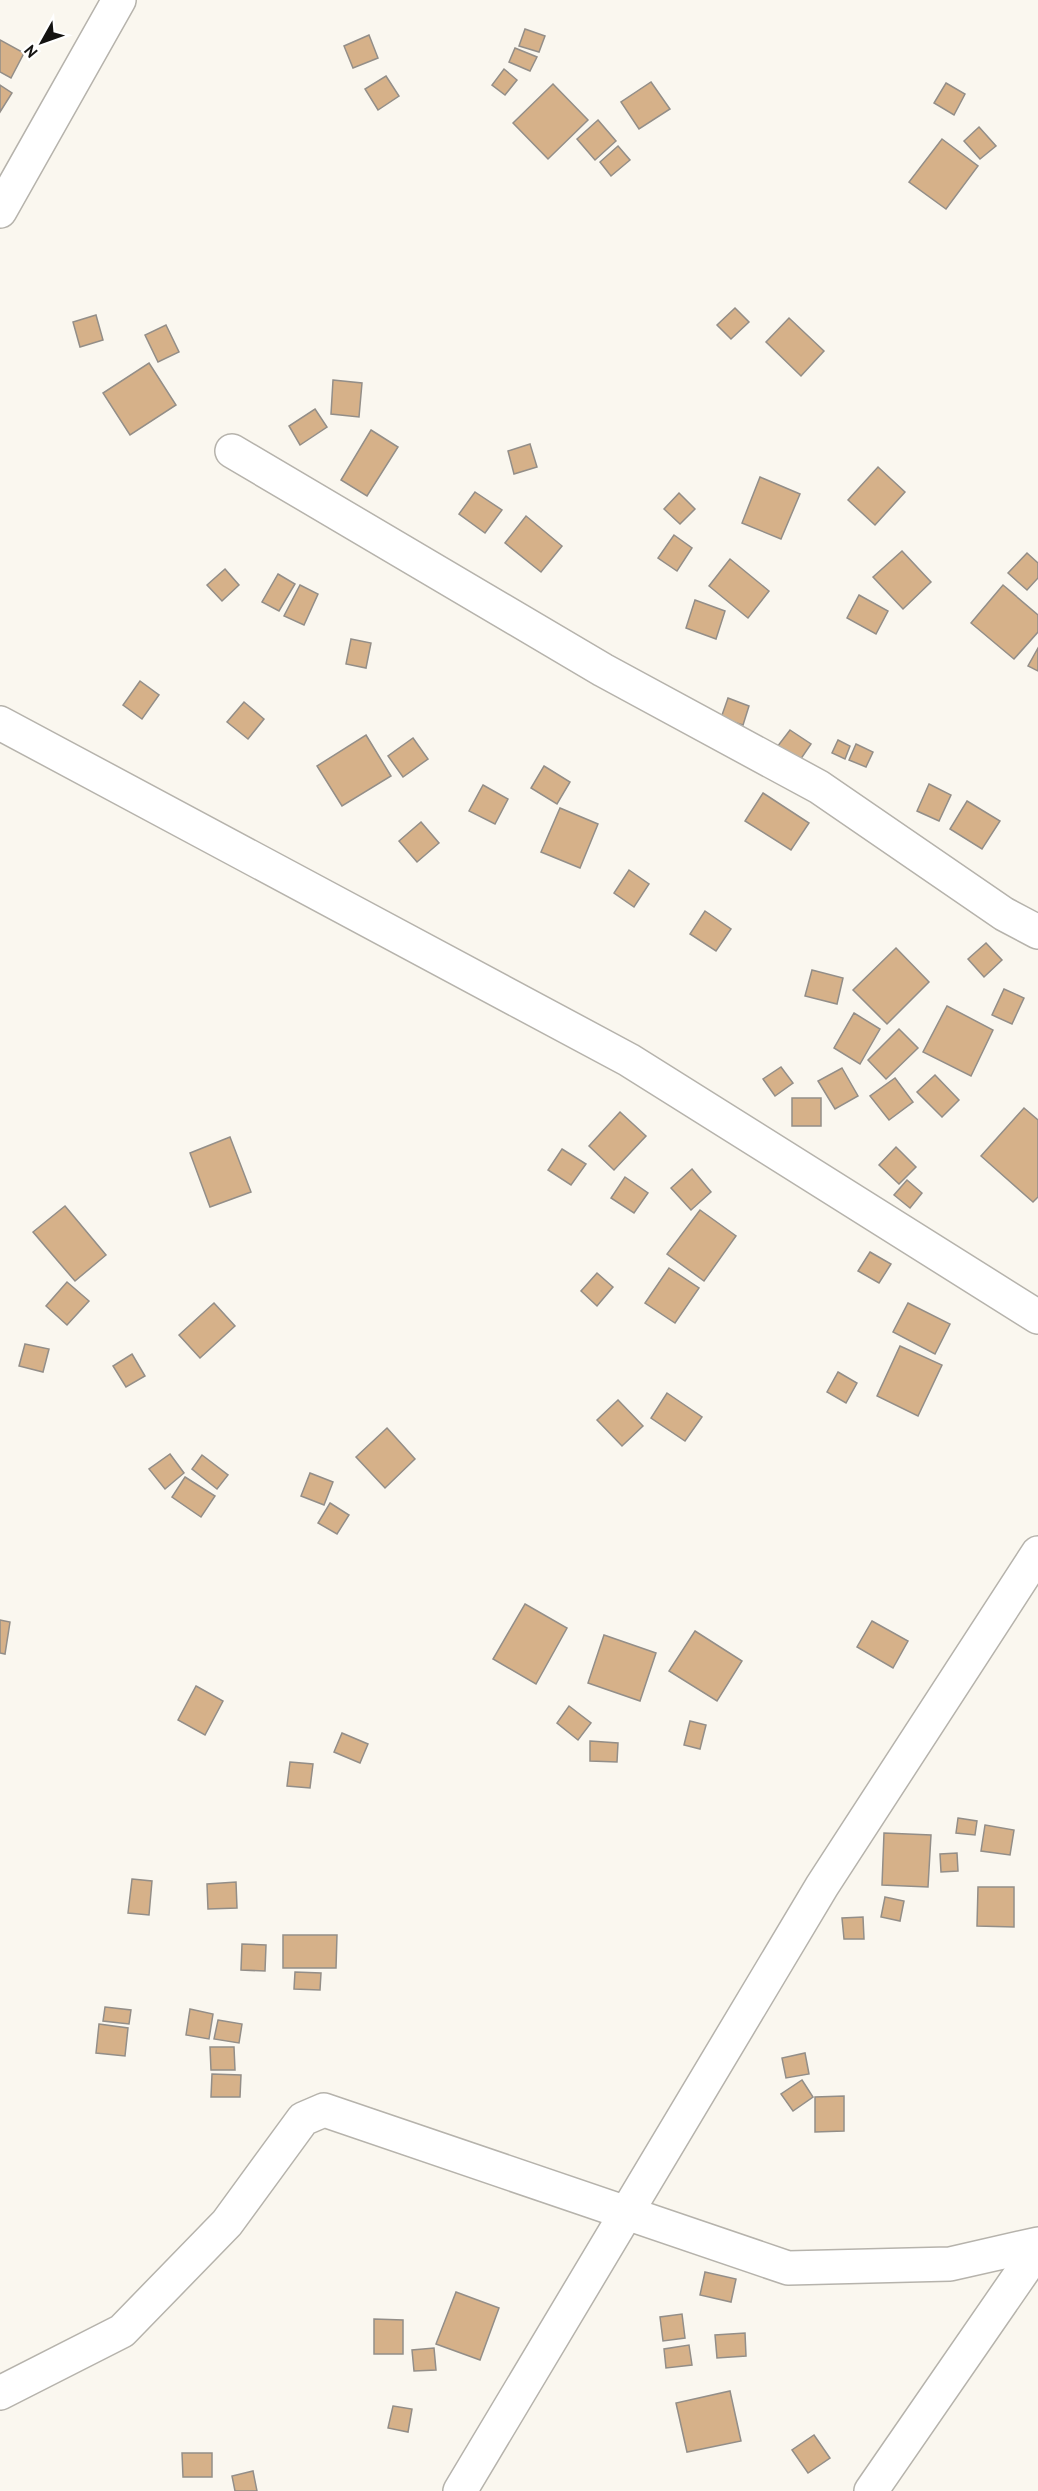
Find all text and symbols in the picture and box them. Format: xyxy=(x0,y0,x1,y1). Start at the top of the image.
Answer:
north arrow xyxy=(12,12,72,72)
text: N xyxy=(19,41,42,62)

